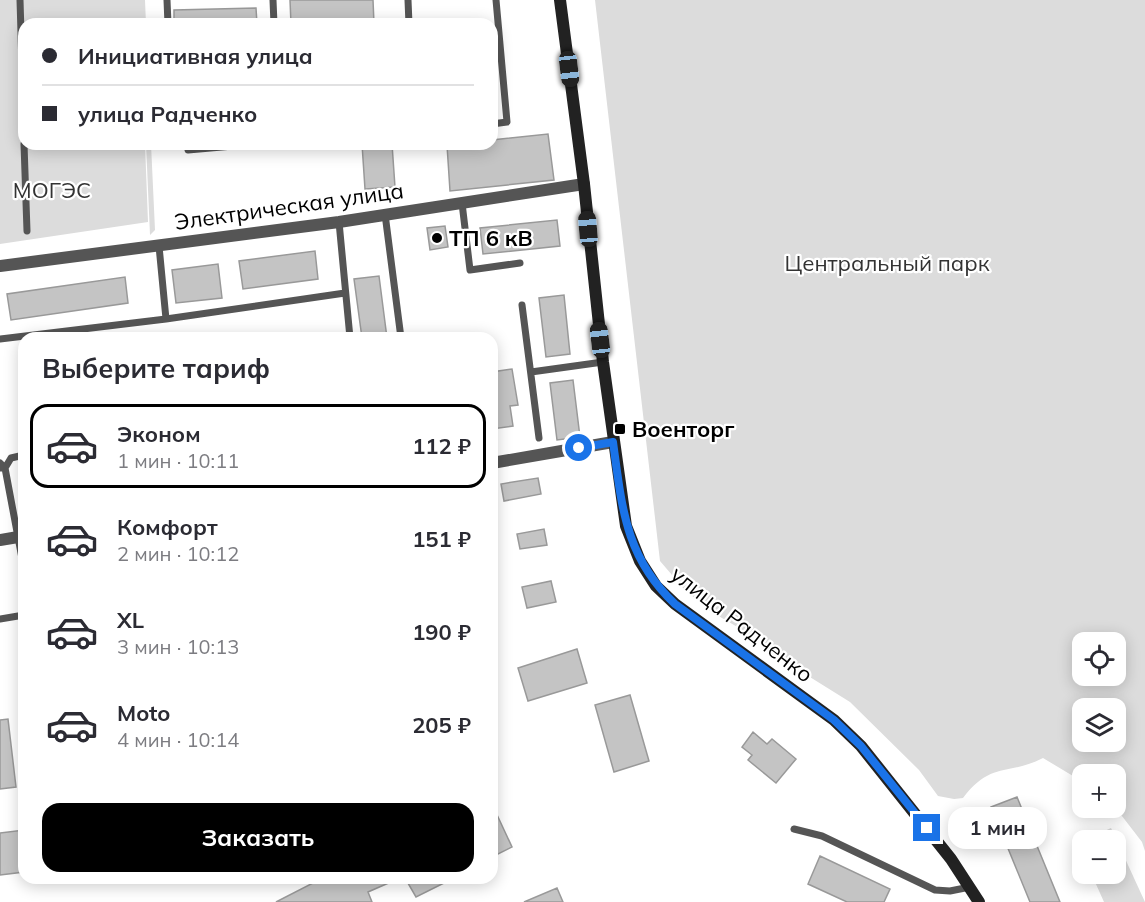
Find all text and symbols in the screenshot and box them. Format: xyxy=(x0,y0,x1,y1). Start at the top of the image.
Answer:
text: Инициативная улица xyxy=(78,42,313,70)
car xyxy=(558,50,580,88)
text: улица Радченко xyxy=(78,100,257,128)
park label: МОГЭС xyxy=(13,176,91,204)
street label: Электрическая улица xyxy=(173,176,405,236)
car xyxy=(577,210,599,248)
place label: ТП 6 кВ xyxy=(449,224,533,252)
marker: ТП 6 кВ xyxy=(430,231,444,245)
park label: Центральный парк xyxy=(785,249,990,277)
car xyxy=(589,321,611,359)
text: Выберите тариф xyxy=(42,351,270,385)
place label: Военторг xyxy=(632,415,735,443)
icon: car xyxy=(45,419,99,473)
text: Эконом xyxy=(117,420,201,448)
marker: Военторг xyxy=(613,422,627,436)
text: 112 ₽ xyxy=(412,432,471,460)
route start xyxy=(565,434,592,461)
text: 1 мин · 10:11 xyxy=(117,448,239,473)
icon: car xyxy=(45,512,99,566)
text: Комфорт xyxy=(117,513,218,541)
text: 151 ₽ xyxy=(412,525,471,553)
text: 2 мин · 10:12 xyxy=(117,541,239,566)
street label: улица Радченко xyxy=(665,560,819,688)
icon: car xyxy=(45,605,99,659)
text: XL xyxy=(117,606,144,634)
text: 190 ₽ xyxy=(412,618,471,646)
map controls xyxy=(1072,632,1126,884)
button: locate xyxy=(1072,632,1126,686)
text: 3 мин · 10:13 xyxy=(117,634,239,659)
icon: car xyxy=(45,698,99,752)
button: layers xyxy=(1072,698,1126,752)
text: Moto xyxy=(117,699,170,727)
text: 205 ₽ xyxy=(412,711,471,739)
text: 4 мин · 10:14 xyxy=(117,727,239,752)
button: + xyxy=(1072,764,1126,818)
button: Заказать xyxy=(42,803,474,872)
callout: 1 мин xyxy=(948,807,1047,849)
route end xyxy=(913,814,940,841)
text: 1 мин xyxy=(969,815,1026,840)
button: − xyxy=(1072,830,1126,884)

